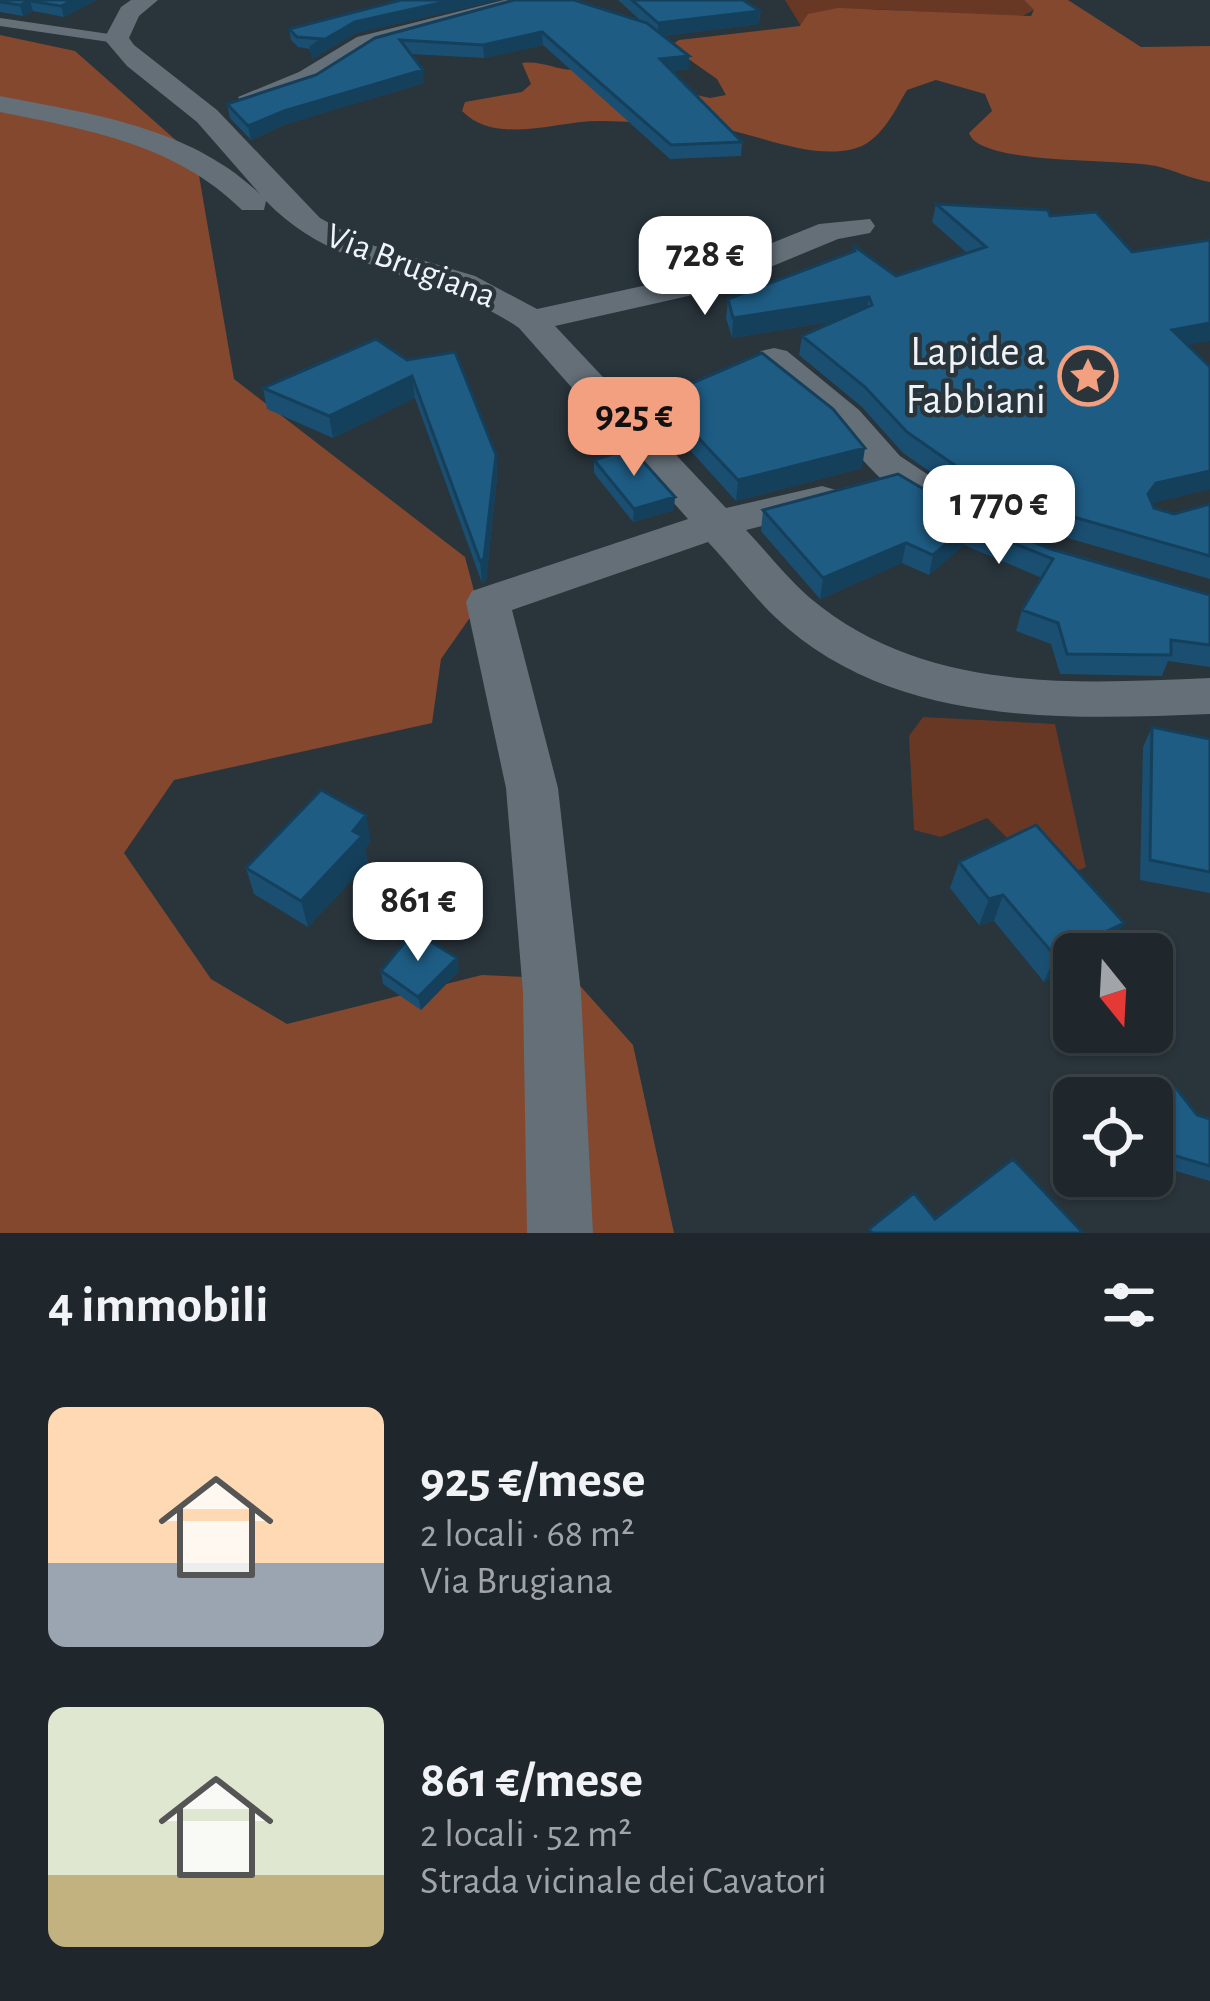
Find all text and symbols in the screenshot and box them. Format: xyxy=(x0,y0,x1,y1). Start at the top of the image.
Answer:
pin: 728 € xyxy=(621,216,789,318)
street label: Via Brugiana xyxy=(321,217,501,315)
text: 728 € xyxy=(666,235,744,274)
place label: Lapide a Fabbiani xyxy=(905,331,1046,421)
place icon: Lapide a Fabbiani xyxy=(1057,345,1119,407)
pin: 925 € xyxy=(550,377,718,479)
text: 925 € xyxy=(595,396,673,435)
pin: 1 770 € xyxy=(888,465,1110,567)
text: 1 770 € xyxy=(950,484,1048,523)
pin: 861 € xyxy=(334,862,502,964)
text: 861 € xyxy=(380,881,456,920)
north arrow xyxy=(1053,933,1173,1053)
map controls xyxy=(1053,933,1173,1197)
button: locate xyxy=(1053,1077,1173,1197)
icon: filters xyxy=(1096,1272,1162,1338)
text: 4 immobili xyxy=(48,1280,269,1331)
icon: home xyxy=(144,1455,288,1599)
text: 925 €/mese xyxy=(420,1455,646,1506)
text: 2 locali · 68 m² xyxy=(420,1515,635,1554)
text: Via Brugiana xyxy=(420,1562,613,1601)
icon: home xyxy=(144,1755,288,1899)
text: 861 €/mese xyxy=(420,1755,643,1806)
text: 2 locali · 52 m² xyxy=(420,1815,632,1854)
text: Strada vicinale dei Cavatori xyxy=(420,1862,827,1901)

